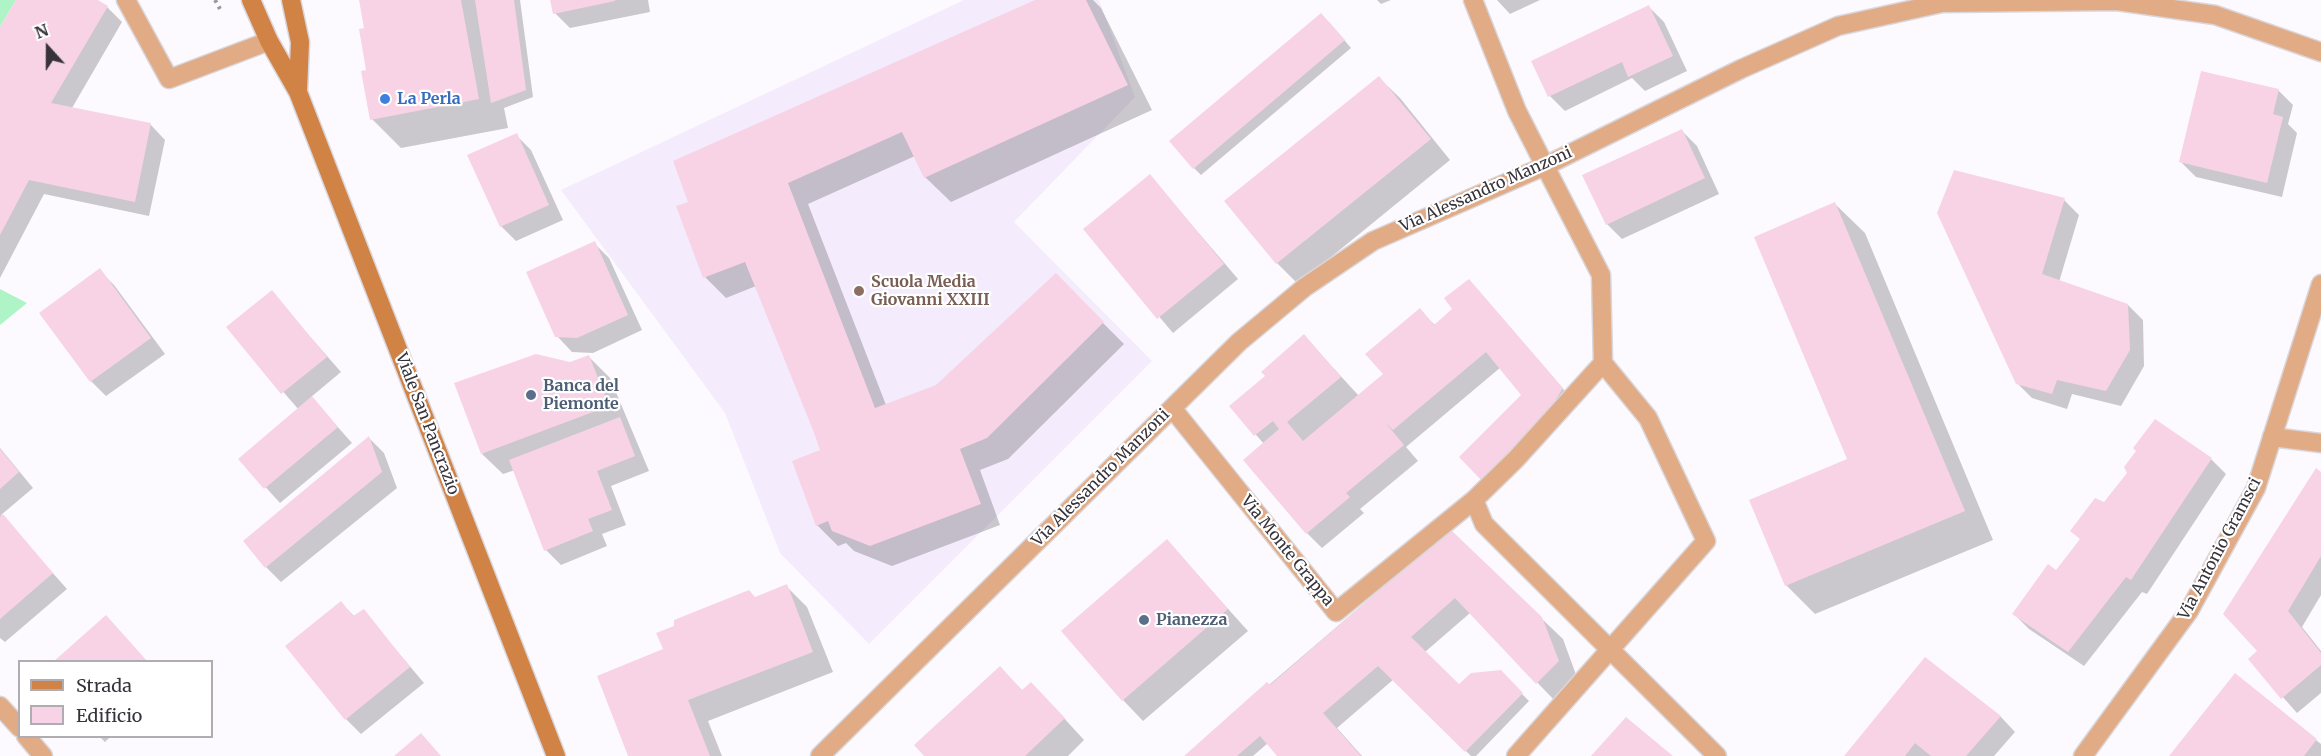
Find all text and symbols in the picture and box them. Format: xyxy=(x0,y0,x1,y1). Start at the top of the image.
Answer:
north arrow xyxy=(18,18,78,78)
text: N xyxy=(32,20,51,43)
place label: La Perla xyxy=(397,89,461,109)
marker: La Perla xyxy=(378,92,392,106)
street label: Via Alessandro Manzoni xyxy=(1397,143,1575,237)
place label: Scuola Media Giovanni XXIII xyxy=(871,272,990,310)
marker: Scuola Media Giovanni XXIII xyxy=(852,284,866,298)
street label: Viale San Pancrazio xyxy=(391,350,463,498)
place label: Banca del Piemonte xyxy=(543,376,619,414)
marker: Banca del Piemonte xyxy=(524,388,538,402)
street label: Via Alessandro Manzoni xyxy=(1028,405,1174,551)
street label: Via Antonio Gramsci xyxy=(2175,475,2265,623)
street label: Via Monte Grappa xyxy=(1236,492,1338,610)
place label: Pianezza xyxy=(1156,610,1227,630)
marker: Pianezza xyxy=(1137,613,1151,627)
legend xyxy=(18,660,213,738)
text: Strada xyxy=(76,674,132,697)
text: Edificio xyxy=(76,704,142,727)

